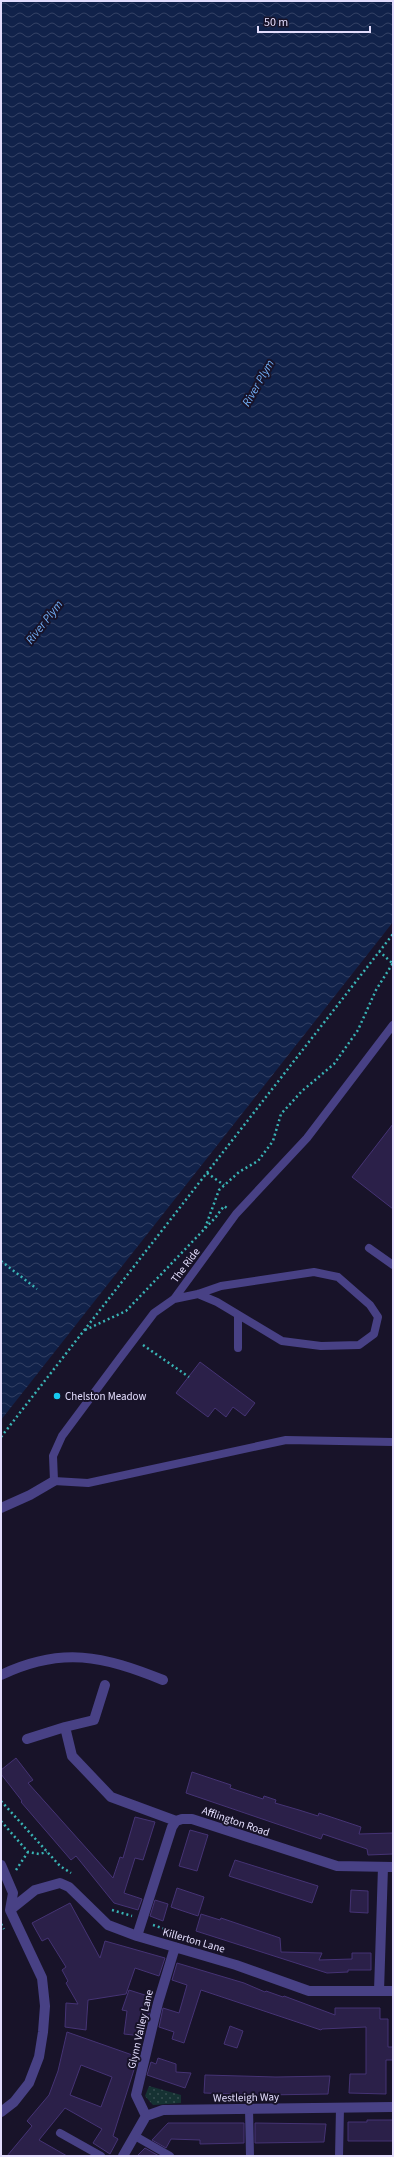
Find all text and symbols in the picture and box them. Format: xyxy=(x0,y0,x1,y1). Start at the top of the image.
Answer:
scale bar xyxy=(258,8,370,34)
text: 50 m xyxy=(264,14,288,31)
water label: River Plym xyxy=(238,357,279,410)
water label: River Plym xyxy=(22,597,67,648)
street label: The Ride xyxy=(167,1244,204,1286)
place label: Chelston Meadow xyxy=(65,1389,147,1404)
marker: Chelston Meadow xyxy=(52,1391,62,1401)
street label: Afflington Road xyxy=(200,1803,272,1840)
street label: Killerton Lane xyxy=(161,1924,227,1957)
street label: Glynn Valley Lane xyxy=(124,1988,157,2070)
street label: Westleigh Way xyxy=(213,2089,279,2106)

